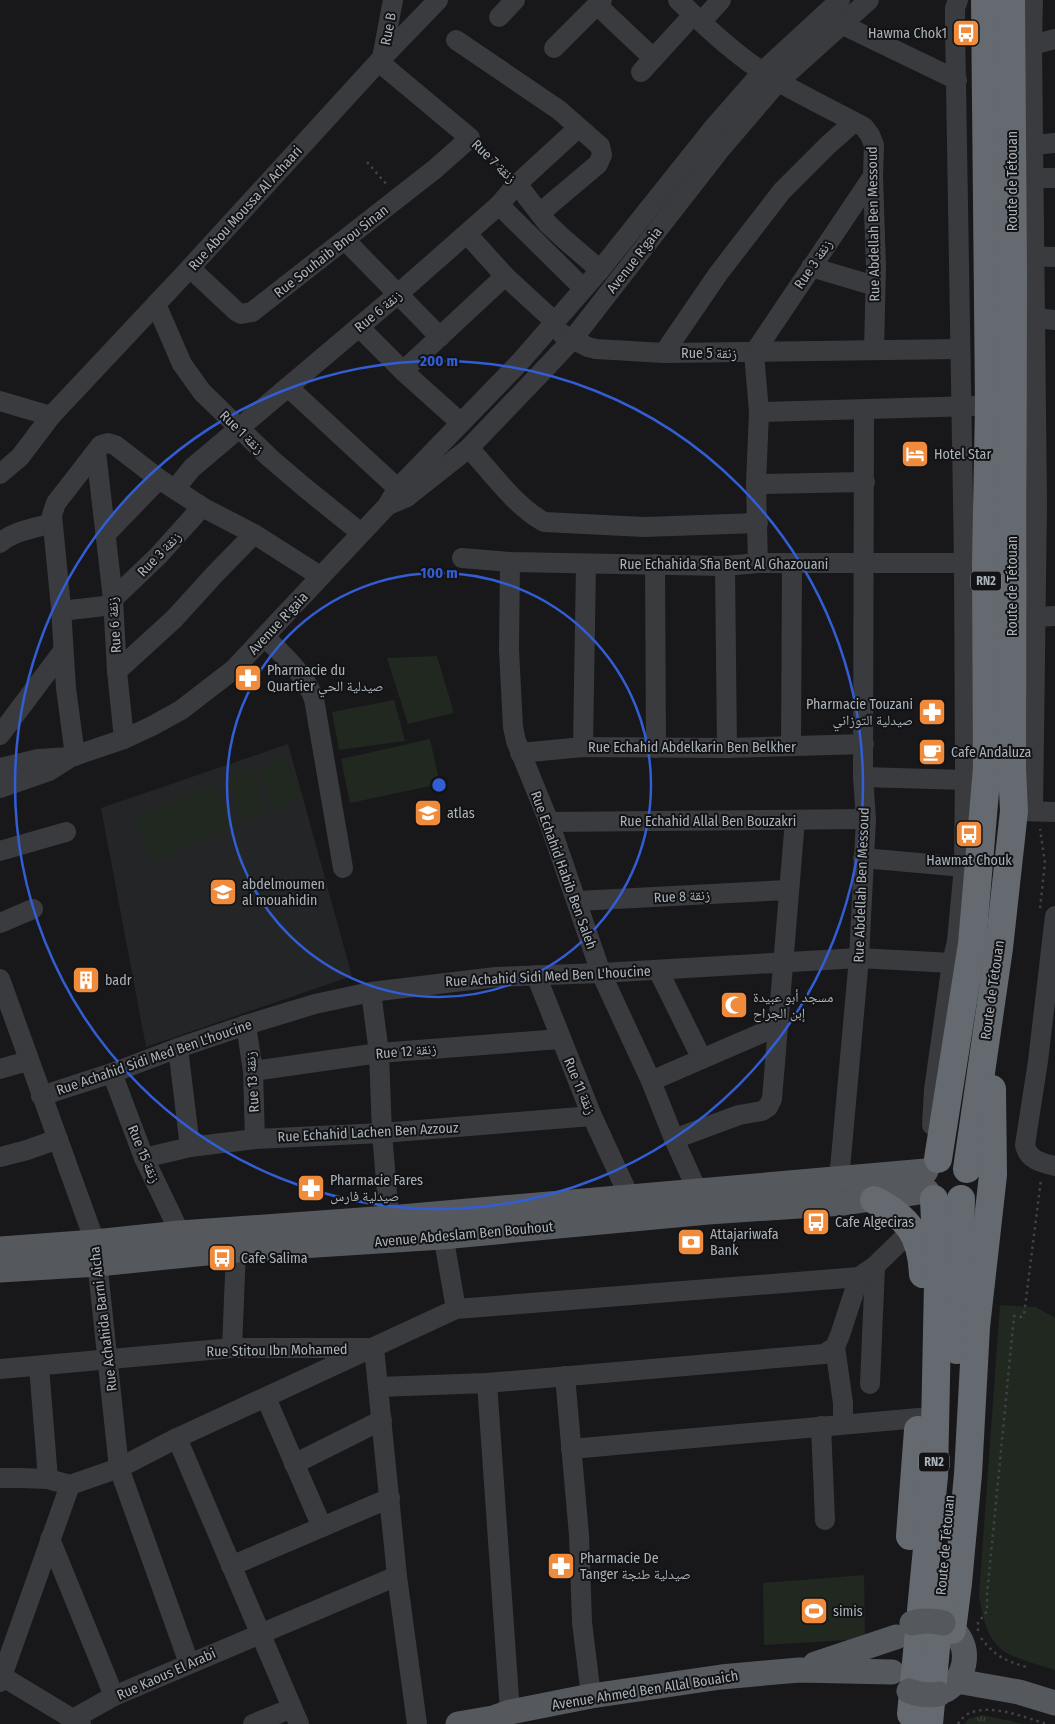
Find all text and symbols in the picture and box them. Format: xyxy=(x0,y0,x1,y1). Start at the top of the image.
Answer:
street label: Rue B xyxy=(377,11,400,47)
bus stop icon: Hawma Chok1 xyxy=(951,18,981,48)
place label: Hawma Chok1 xyxy=(868,25,947,42)
street label: Route de Tétouan xyxy=(1004,131,1021,231)
street label: Rue 7 زنقة xyxy=(468,136,519,187)
street label: Rue Abou Moussa Al Achaari xyxy=(185,143,306,274)
street label: Rue Abdellah Ben Messoud xyxy=(864,146,883,302)
street label: Rue Souhaib Bnou Sinan xyxy=(271,201,392,301)
street label: Avenue R'gaia xyxy=(603,224,666,297)
street label: Rue 3 زنقة xyxy=(791,236,836,292)
street label: Rue 6 زنقة xyxy=(351,287,405,336)
street label: Rue 5 زنقة xyxy=(681,345,737,362)
text: 200 m xyxy=(419,352,458,370)
street label: Rue 1 زنقة xyxy=(216,407,267,458)
hotel icon: Hotel Star xyxy=(900,439,930,469)
place label: Hotel Star xyxy=(934,446,991,463)
street label: Rue 3 زنقة xyxy=(134,528,185,580)
street label: Route de Tétouan xyxy=(1004,536,1021,636)
street label: Rue Echahida Sfia Bent Al Ghazouani xyxy=(620,556,828,573)
text: 100 m xyxy=(420,564,458,582)
road number: RN2 xyxy=(971,572,1001,590)
street label: Avenue R'gaia xyxy=(245,588,312,658)
street label: Rue 6 زنقة xyxy=(104,596,125,654)
place label: Pharmacie du Quartier صيدلية الحي xyxy=(267,662,384,698)
pharmacy icon: Pharmacie du Quartier صيدلية الحي xyxy=(233,663,263,693)
place label: Pharmacie Touzani صيدلية التوزاني xyxy=(806,696,913,732)
pharmacy icon: Pharmacie Touzani صيدلية التوزاني xyxy=(917,697,947,727)
cafe icon: Cafe Andaluza xyxy=(917,737,947,767)
street label: Rue Echahid Abdelkarin Ben Belkher xyxy=(588,739,796,756)
place label: Cafe Andaluza xyxy=(951,744,1032,761)
centre of rings xyxy=(430,776,448,794)
street label: Rue Echahid Habib Ben Saleh xyxy=(527,789,600,952)
school or university icon: atlas xyxy=(413,798,443,828)
place label: atlas xyxy=(447,805,475,822)
street label: Rue Abdellah Ben Messoud xyxy=(850,807,873,963)
street label: Rue Echahid Allal Ben Bouzakri xyxy=(620,813,796,830)
bus stop icon: Hawmat Chouk xyxy=(954,819,984,849)
place label: Hawmat Chouk xyxy=(926,852,1012,869)
place label: abdelmoumen al mouahidin xyxy=(242,876,325,909)
school or university icon: abdelmoumen al mouahidin xyxy=(208,877,238,907)
street label: Rue 8 زنقة xyxy=(653,887,711,906)
street label: Route de Tétouan xyxy=(977,939,1008,1041)
street label: Rue Achahid Sidi Med Ben L'houcine xyxy=(445,963,651,990)
building icon: badr xyxy=(71,965,101,995)
place label: badr xyxy=(105,972,132,989)
place label: مسجد أبو عبيدة إبن الجراح xyxy=(753,989,834,1023)
mosque icon: مسجد أبو عبيدة إبن الجراح xyxy=(719,990,749,1020)
street label: Rue Achahid Sidi Med Ben L'houcine xyxy=(54,1016,254,1099)
street label: Rue 12 زنقة xyxy=(375,1040,437,1063)
street label: Rue 13 زنقة xyxy=(242,1051,263,1113)
street label: Rue 11 زنقة xyxy=(560,1055,599,1117)
street label: Rue Echahid Lachen Ben Azzouz xyxy=(277,1119,459,1146)
street label: Rue 15 زنقة xyxy=(124,1123,163,1186)
place label: Pharmacie Fares صيدلية فارس xyxy=(330,1172,423,1205)
pharmacy icon: Pharmacie Fares صيدلية فارس xyxy=(296,1173,326,1203)
bus stop icon: Cafe Algeciras xyxy=(801,1207,831,1237)
place label: Cafe Algeciras xyxy=(835,1214,914,1231)
street label: Avenue Abdeslam Ben Bouhout xyxy=(374,1218,555,1251)
place label: Attajariwafa Bank xyxy=(710,1226,779,1259)
bank icon: Attajariwafa Bank xyxy=(676,1227,706,1257)
bus stop icon: Cafe Salima xyxy=(207,1243,237,1273)
street label: Rue Achahida Barni Aicha xyxy=(86,1245,121,1392)
place label: Cafe Salima xyxy=(241,1250,308,1267)
street label: Rue Stitou Ibn Mohamed xyxy=(206,1341,348,1360)
road number: RN2 xyxy=(919,1452,949,1471)
street label: Route de Tétouan xyxy=(933,1494,958,1596)
place label: Pharmacie De Tanger صيدلية طنجة xyxy=(580,1550,691,1583)
pharmacy icon: Pharmacie De Tanger صيدلية طنجة xyxy=(546,1551,576,1581)
sports icon: simis xyxy=(799,1596,829,1626)
place label: simis xyxy=(833,1603,863,1620)
street label: Rue Kaous El Arabi xyxy=(114,1645,218,1704)
street label: Avenue Ahmed Ben Allal Bouaich xyxy=(551,1667,739,1714)

